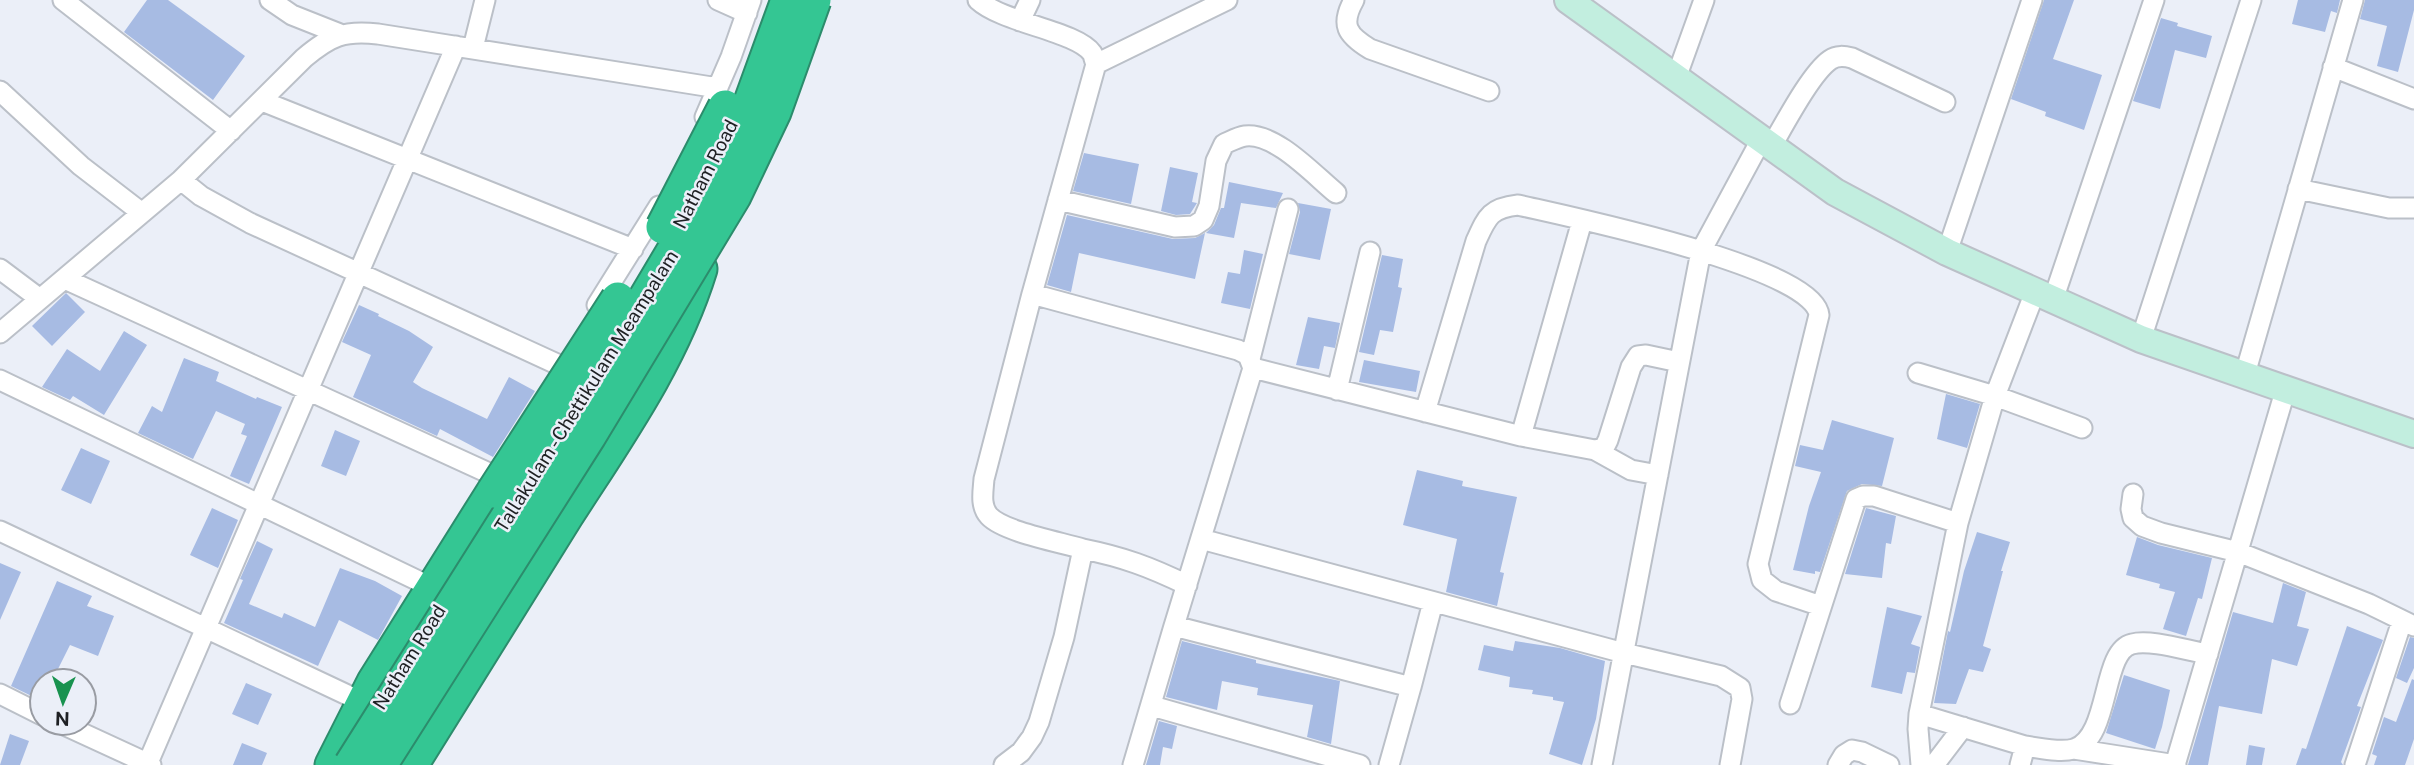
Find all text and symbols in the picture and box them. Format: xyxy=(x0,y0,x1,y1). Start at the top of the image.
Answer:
street label: Natham Road xyxy=(668,116,742,232)
street label: Tallakulam - Chettikulam Meampalam xyxy=(490,246,682,536)
street label: Natham Road xyxy=(368,601,450,713)
north arrow xyxy=(28,667,98,737)
text: N xyxy=(55,708,70,730)

